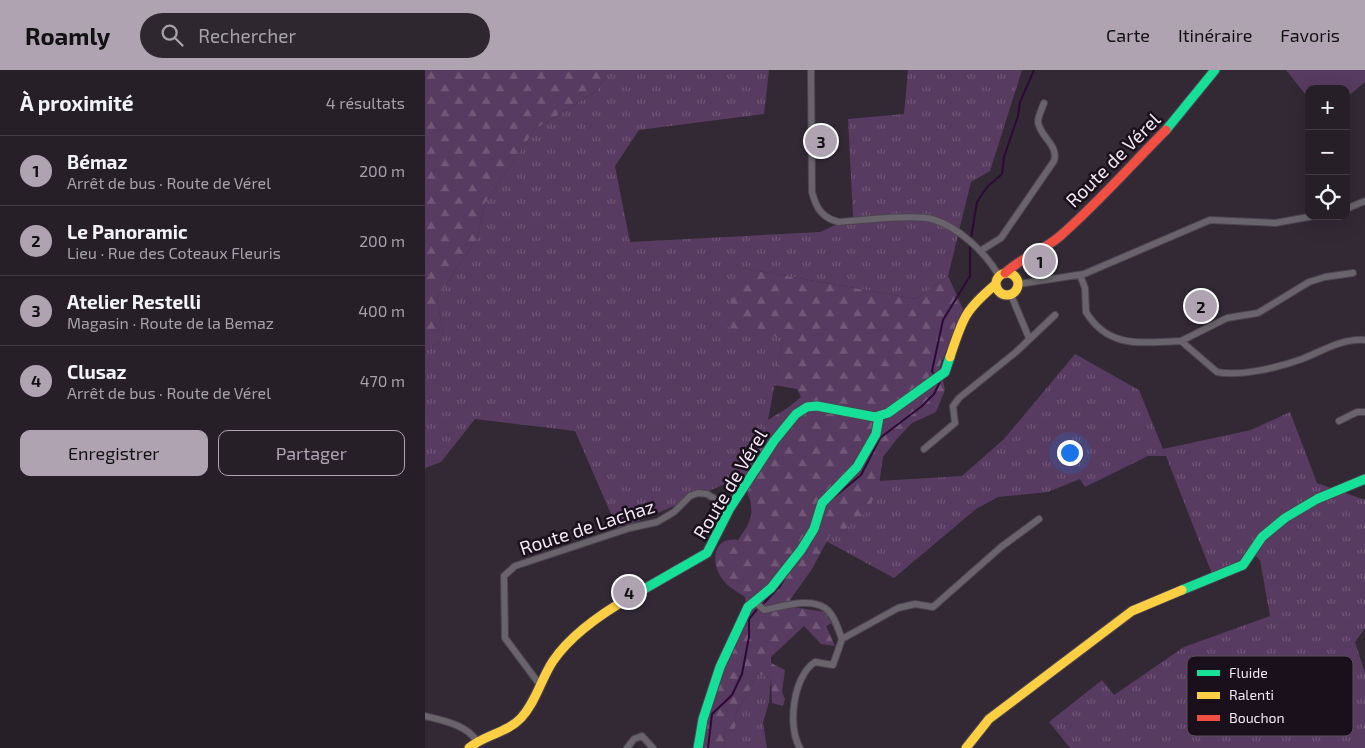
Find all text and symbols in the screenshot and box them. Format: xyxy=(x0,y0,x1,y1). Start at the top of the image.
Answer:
search box xyxy=(140,13,490,58)
text: Roamly xyxy=(25,21,110,50)
icon: search xyxy=(158,21,186,49)
text: Rechercher xyxy=(198,24,296,47)
text: Carte xyxy=(1106,24,1150,46)
text: Itinéraire xyxy=(1178,24,1252,46)
text: Favoris xyxy=(1280,24,1340,46)
map controls xyxy=(1305,85,1350,220)
button: + xyxy=(1305,85,1350,130)
text: À proximité xyxy=(20,90,134,115)
text: 4 résultats xyxy=(326,93,405,112)
street label: Route de Vérel xyxy=(1061,107,1165,212)
pin: 3 xyxy=(805,122,837,160)
button: − xyxy=(1305,130,1350,175)
text: Bémaz xyxy=(67,150,127,173)
text: 1 xyxy=(33,161,39,180)
text: 200 m xyxy=(359,161,405,180)
text: Arrêt de bus · Route de Vérel xyxy=(67,173,271,192)
button: locate xyxy=(1305,175,1350,220)
text: Le Panoramic xyxy=(67,220,188,243)
text: 2 xyxy=(31,231,41,250)
text: 200 m xyxy=(359,231,405,250)
pin: 1 xyxy=(1024,242,1056,280)
text: Lieu · Rue des Coteaux Fleuris xyxy=(67,243,281,262)
pin: 2 xyxy=(1185,287,1217,325)
text: Atelier Restelli xyxy=(67,290,201,313)
text: 3 xyxy=(31,301,41,320)
text: 400 m xyxy=(358,301,405,320)
text: Magasin · Route de la Bemaz xyxy=(67,313,274,332)
text: Clusaz xyxy=(67,360,127,383)
text: 4 xyxy=(31,371,41,390)
text: 470 m xyxy=(360,371,405,390)
text: Arrêt de bus · Route de Vérel xyxy=(67,383,271,402)
street label: Route de Vérel xyxy=(688,424,772,543)
button: Enregistrer xyxy=(20,430,208,476)
button: Partager xyxy=(218,430,405,476)
your location xyxy=(1057,440,1083,466)
street label: Route de Lachaz xyxy=(516,494,657,559)
pin: 4 xyxy=(613,573,645,611)
legend xyxy=(1187,656,1353,736)
text: Fluide xyxy=(1229,664,1268,681)
text: Ralenti xyxy=(1229,686,1274,703)
text: Bouchon xyxy=(1229,709,1285,726)

